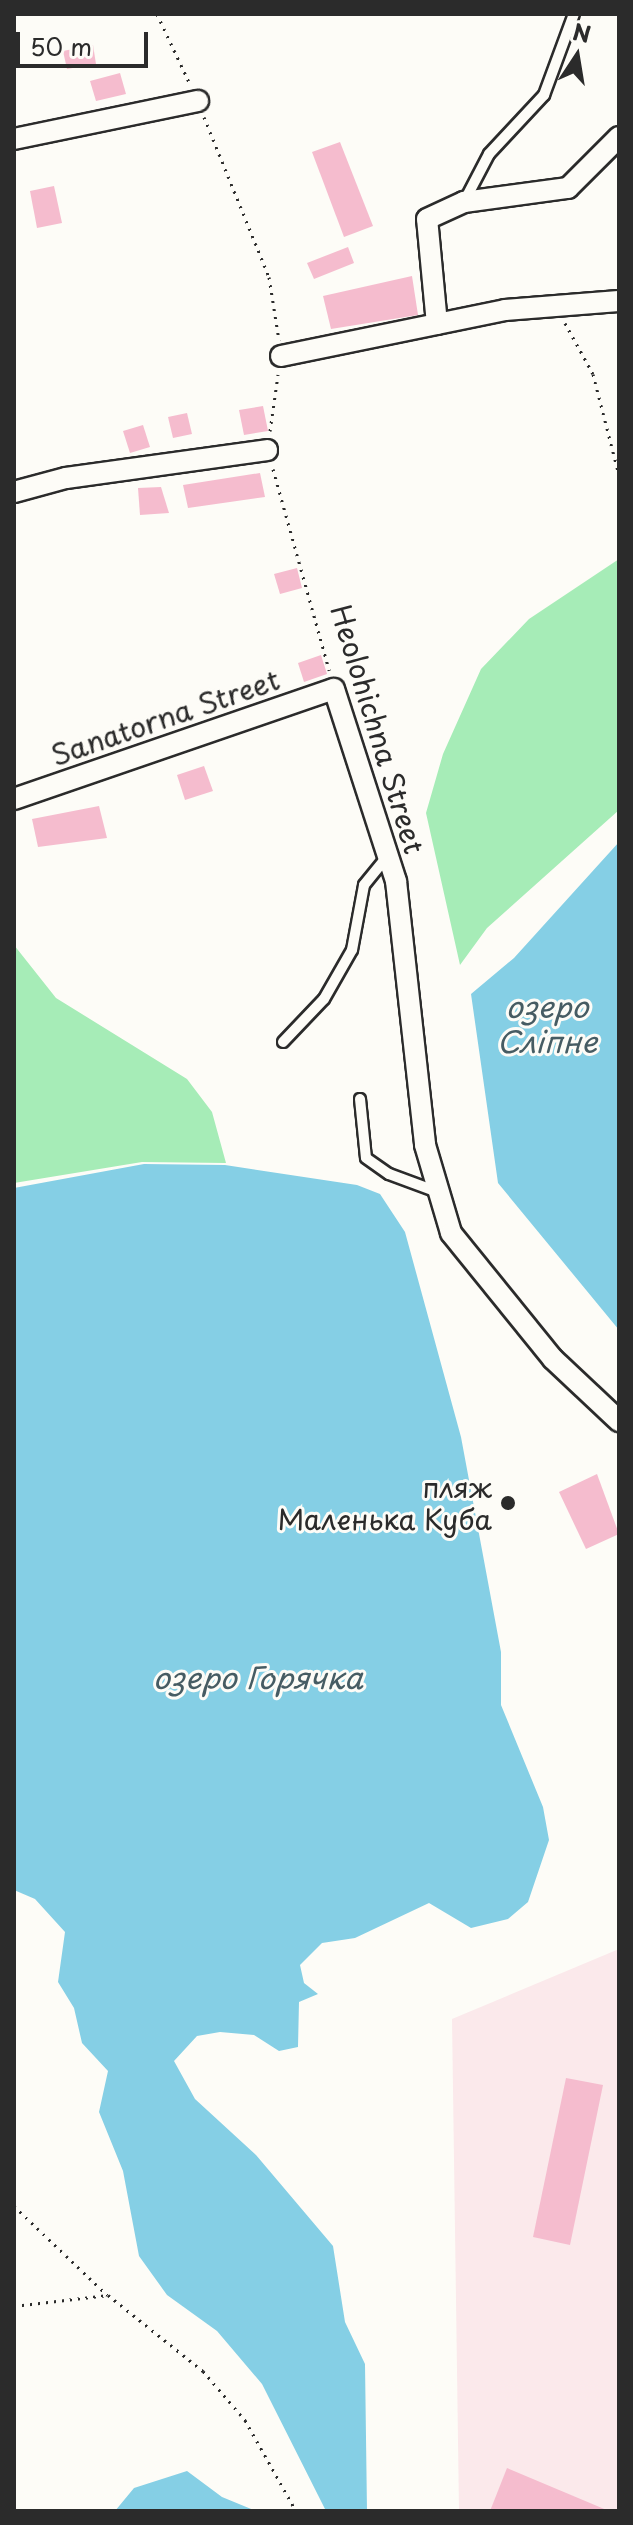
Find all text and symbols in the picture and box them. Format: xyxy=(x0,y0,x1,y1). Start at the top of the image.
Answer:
text: N xyxy=(570,14,594,50)
scale bar xyxy=(20,16,152,66)
north arrow xyxy=(537,16,617,96)
text: 50 m xyxy=(30,28,92,64)
street label: Heolohichna Street xyxy=(324,601,432,857)
street label: Sanatorna Street xyxy=(47,662,283,772)
water label: озеро Сліпне xyxy=(497,988,597,1058)
place label: пляж Маленька Куба xyxy=(276,1470,492,1536)
marker: пляж Маленька Куба xyxy=(499,1494,517,1512)
water label: озеро Горячка xyxy=(153,1659,363,1695)

